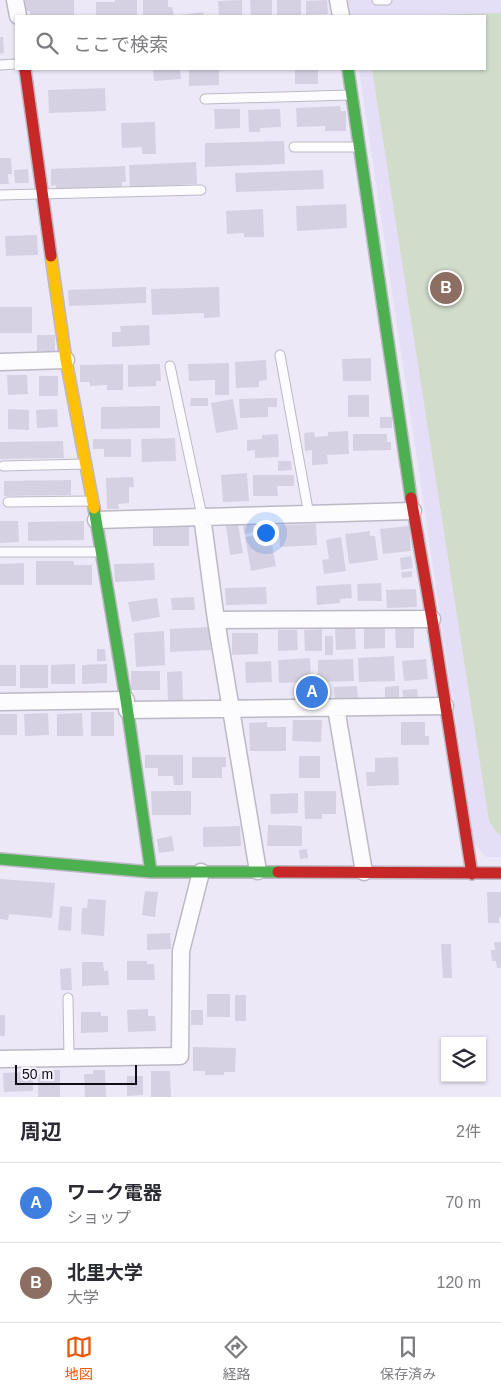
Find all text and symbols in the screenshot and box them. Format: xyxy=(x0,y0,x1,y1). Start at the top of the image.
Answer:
search box xyxy=(15,15,486,70)
icon: search xyxy=(33,29,61,57)
text: ここで検索 xyxy=(73,34,168,55)
pin: B xyxy=(430,269,462,307)
your location xyxy=(253,520,279,546)
pin: A xyxy=(296,673,328,711)
map controls xyxy=(441,1037,486,1082)
button: layers xyxy=(441,1037,486,1082)
scale bar xyxy=(15,1062,138,1085)
text: 50 m xyxy=(22,1066,53,1082)
text: 周辺 xyxy=(20,1120,62,1143)
text: 2件 xyxy=(456,1123,481,1140)
text: ワーク電器 xyxy=(67,1182,162,1203)
text: A xyxy=(30,1194,42,1211)
text: 70 m xyxy=(445,1194,481,1211)
text: ショップ xyxy=(67,1209,131,1226)
text: 北里大学 xyxy=(67,1262,143,1283)
text: B xyxy=(30,1274,42,1291)
text: 120 m xyxy=(437,1274,481,1291)
text: 大学 xyxy=(67,1289,99,1306)
tab: 地図 xyxy=(65,1333,93,1383)
tab: 経路 xyxy=(222,1333,250,1383)
tab: 保存済み xyxy=(380,1333,436,1383)

